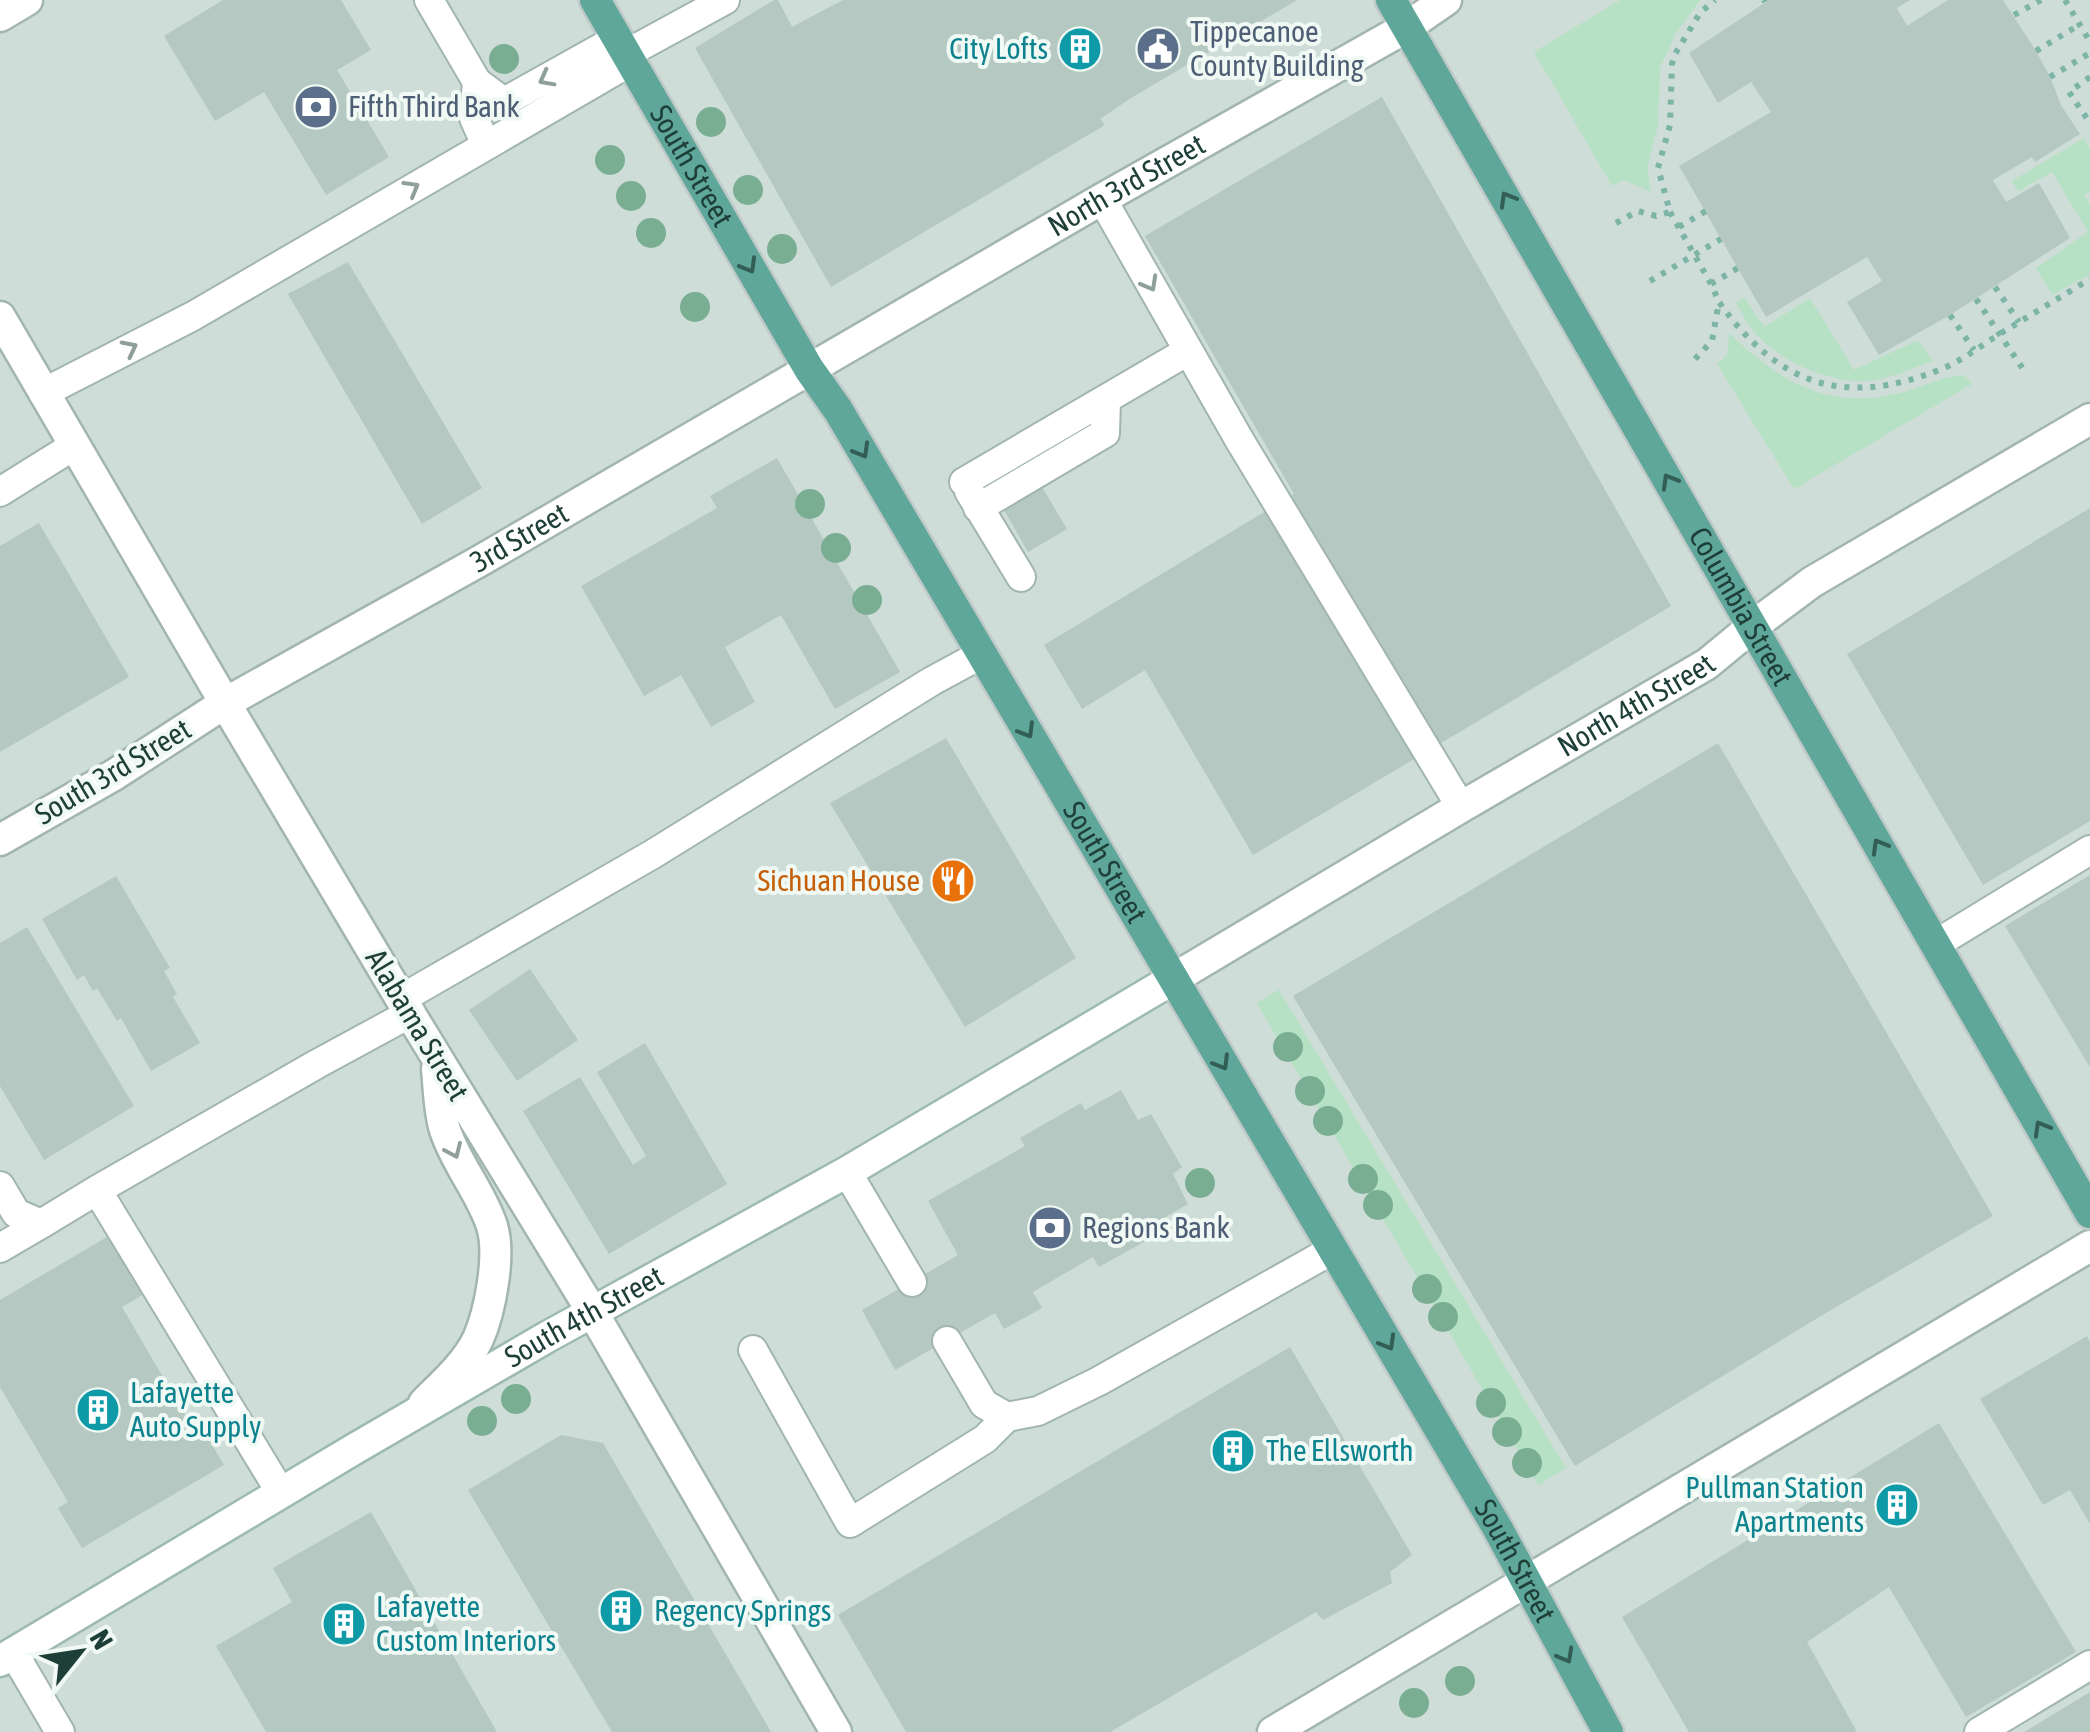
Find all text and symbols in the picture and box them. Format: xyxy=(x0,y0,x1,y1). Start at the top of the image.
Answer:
place label: Tippecanoe County Building xyxy=(1190,14,1364,82)
building icon: City Lofts xyxy=(1057,26,1103,72)
public building icon: Tippecanoe County Building xyxy=(1135,26,1181,72)
place label: City Lofts xyxy=(949,31,1048,65)
one-way arrow xyxy=(538,67,557,86)
bank icon: Fifth Third Bank xyxy=(293,84,339,130)
place label: Fifth Third Bank xyxy=(348,89,520,123)
street label: South Street xyxy=(644,99,741,232)
street label: North 3rd Street xyxy=(1042,127,1210,243)
one-way arrow xyxy=(401,181,419,200)
one-way arrow xyxy=(1500,192,1519,210)
one-way arrow xyxy=(737,256,756,274)
one-way arrow xyxy=(1137,273,1157,291)
one-way arrow xyxy=(119,341,137,360)
one-way arrow xyxy=(849,440,869,458)
one-way arrow xyxy=(1662,474,1682,492)
street label: 3rd Street xyxy=(464,495,574,579)
street label: Columbia Street xyxy=(1683,521,1800,691)
street label: North 4th Street xyxy=(1551,647,1721,763)
street label: South 3rd Street xyxy=(28,711,196,831)
one-way arrow xyxy=(1015,720,1034,738)
street label: South Street xyxy=(1057,795,1154,928)
one-way arrow xyxy=(1872,839,1892,857)
restaurant icon: Sichuan House xyxy=(930,858,976,904)
place label: Sichuan House xyxy=(758,863,920,897)
street label: Alabama Street xyxy=(359,943,476,1106)
one-way arrow xyxy=(1210,1052,1229,1070)
one-way arrow xyxy=(2034,1121,2054,1139)
one-way arrow xyxy=(442,1141,462,1159)
bank icon: Regions Bank xyxy=(1027,1205,1073,1251)
place label: Regions Bank xyxy=(1082,1210,1230,1244)
street label: South 4th Street xyxy=(498,1259,669,1374)
one-way arrow xyxy=(1376,1332,1395,1350)
place label: Lafayette Auto Supply xyxy=(130,1375,261,1443)
building icon: Lafayette Auto Supply xyxy=(75,1387,121,1433)
building icon: The Ellsworth xyxy=(1210,1428,1256,1474)
place label: The Ellsworth xyxy=(1266,1433,1414,1467)
place label: Pullman Station Apartments xyxy=(1685,1470,1864,1538)
building icon: Pullman Station Apartments xyxy=(1874,1482,1920,1528)
street label: South Street xyxy=(1468,1493,1563,1627)
building icon: Regency Springs xyxy=(598,1588,644,1634)
place label: Lafayette Custom Interiors xyxy=(376,1589,556,1657)
place label: Regency Springs xyxy=(654,1593,831,1627)
building icon: Lafayette Custom Interiors xyxy=(321,1601,367,1647)
north arrow xyxy=(30,1602,130,1702)
text: N xyxy=(84,1624,120,1655)
one-way arrow xyxy=(1553,1645,1573,1663)

